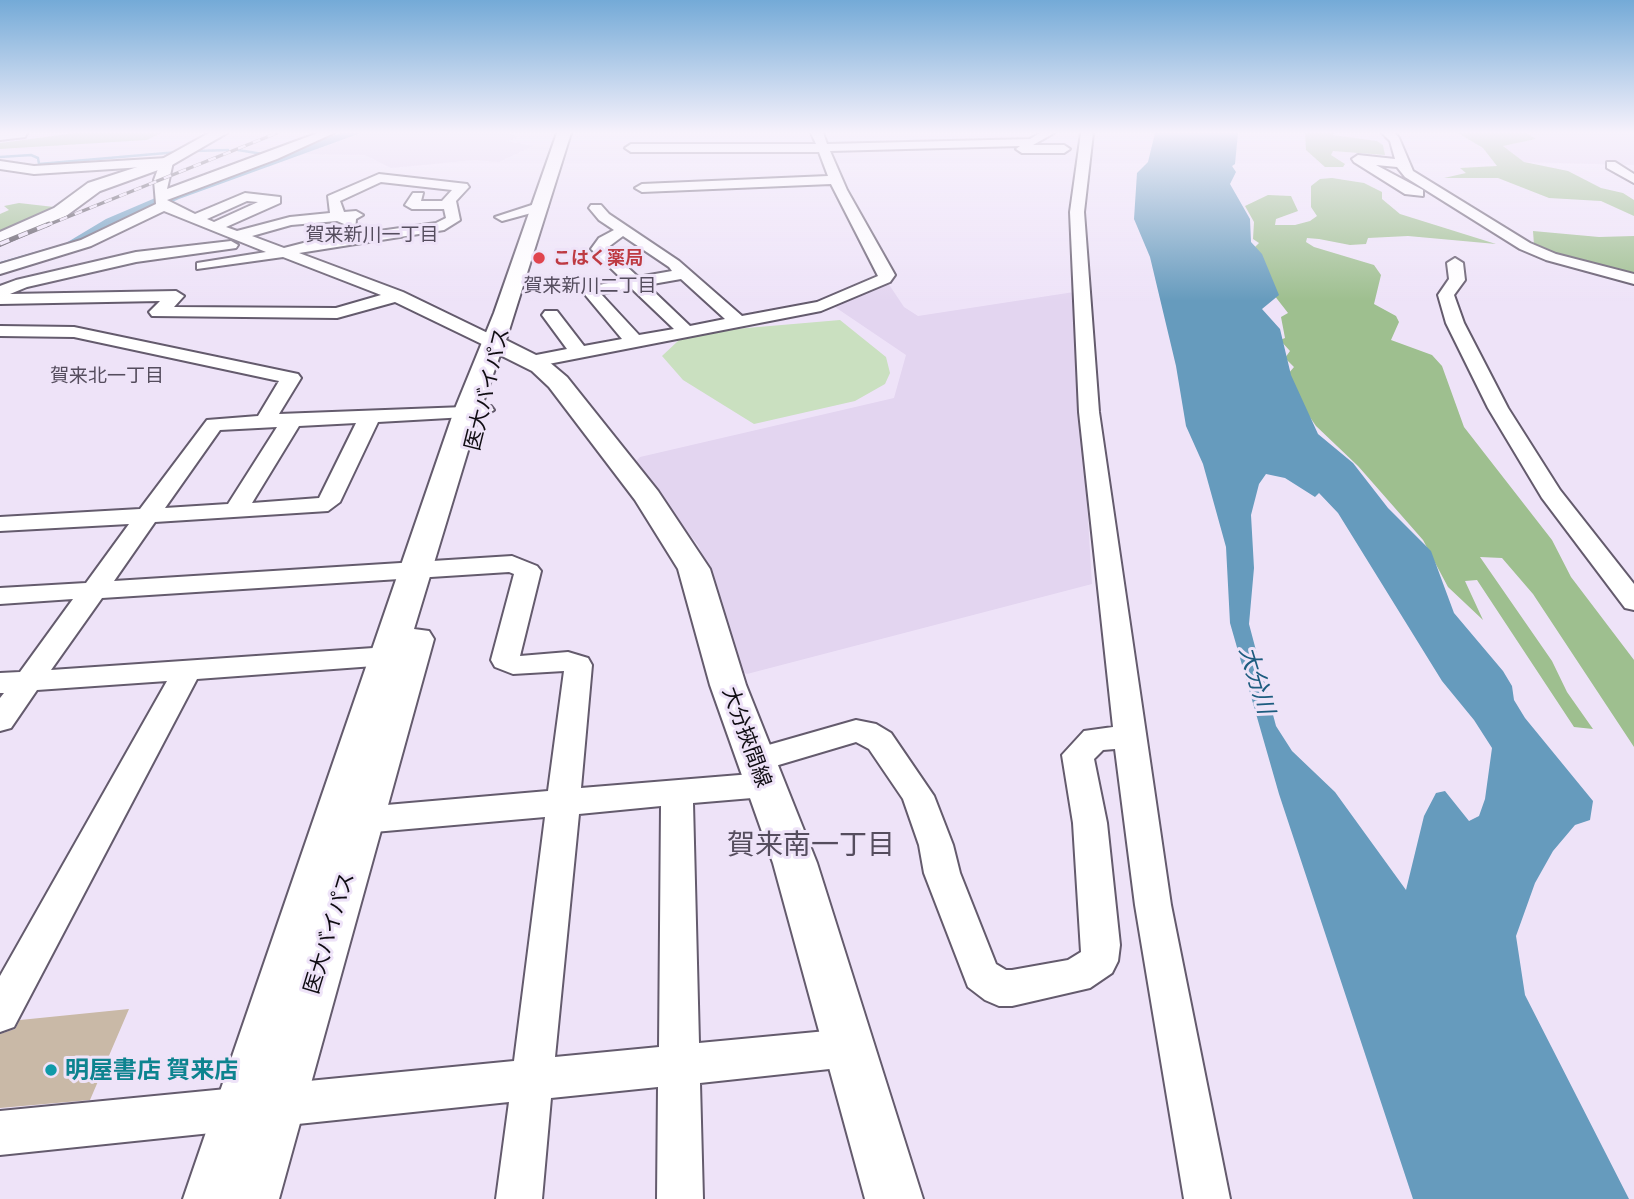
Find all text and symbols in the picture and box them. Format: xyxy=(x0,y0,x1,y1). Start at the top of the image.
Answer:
district label: 賀来新川一丁目 xyxy=(306,224,438,246)
place label: こはく薬局 xyxy=(553,247,643,269)
marker: こはく薬局 xyxy=(531,250,547,266)
district label: 賀来新川二丁目 xyxy=(524,275,656,297)
street label: 医大バイパス xyxy=(460,325,514,453)
district label: 賀来北一丁目 xyxy=(50,365,164,387)
water label: 大分川 xyxy=(1234,643,1280,717)
street label: 大分挾間線 xyxy=(717,683,777,791)
district label: 賀来南一丁目 xyxy=(727,828,895,862)
street label: 医大バイパス xyxy=(299,869,359,997)
place label: 明屋書店 賀来店 xyxy=(65,1056,238,1084)
marker: 明屋書店 賀来店 xyxy=(43,1062,59,1078)

